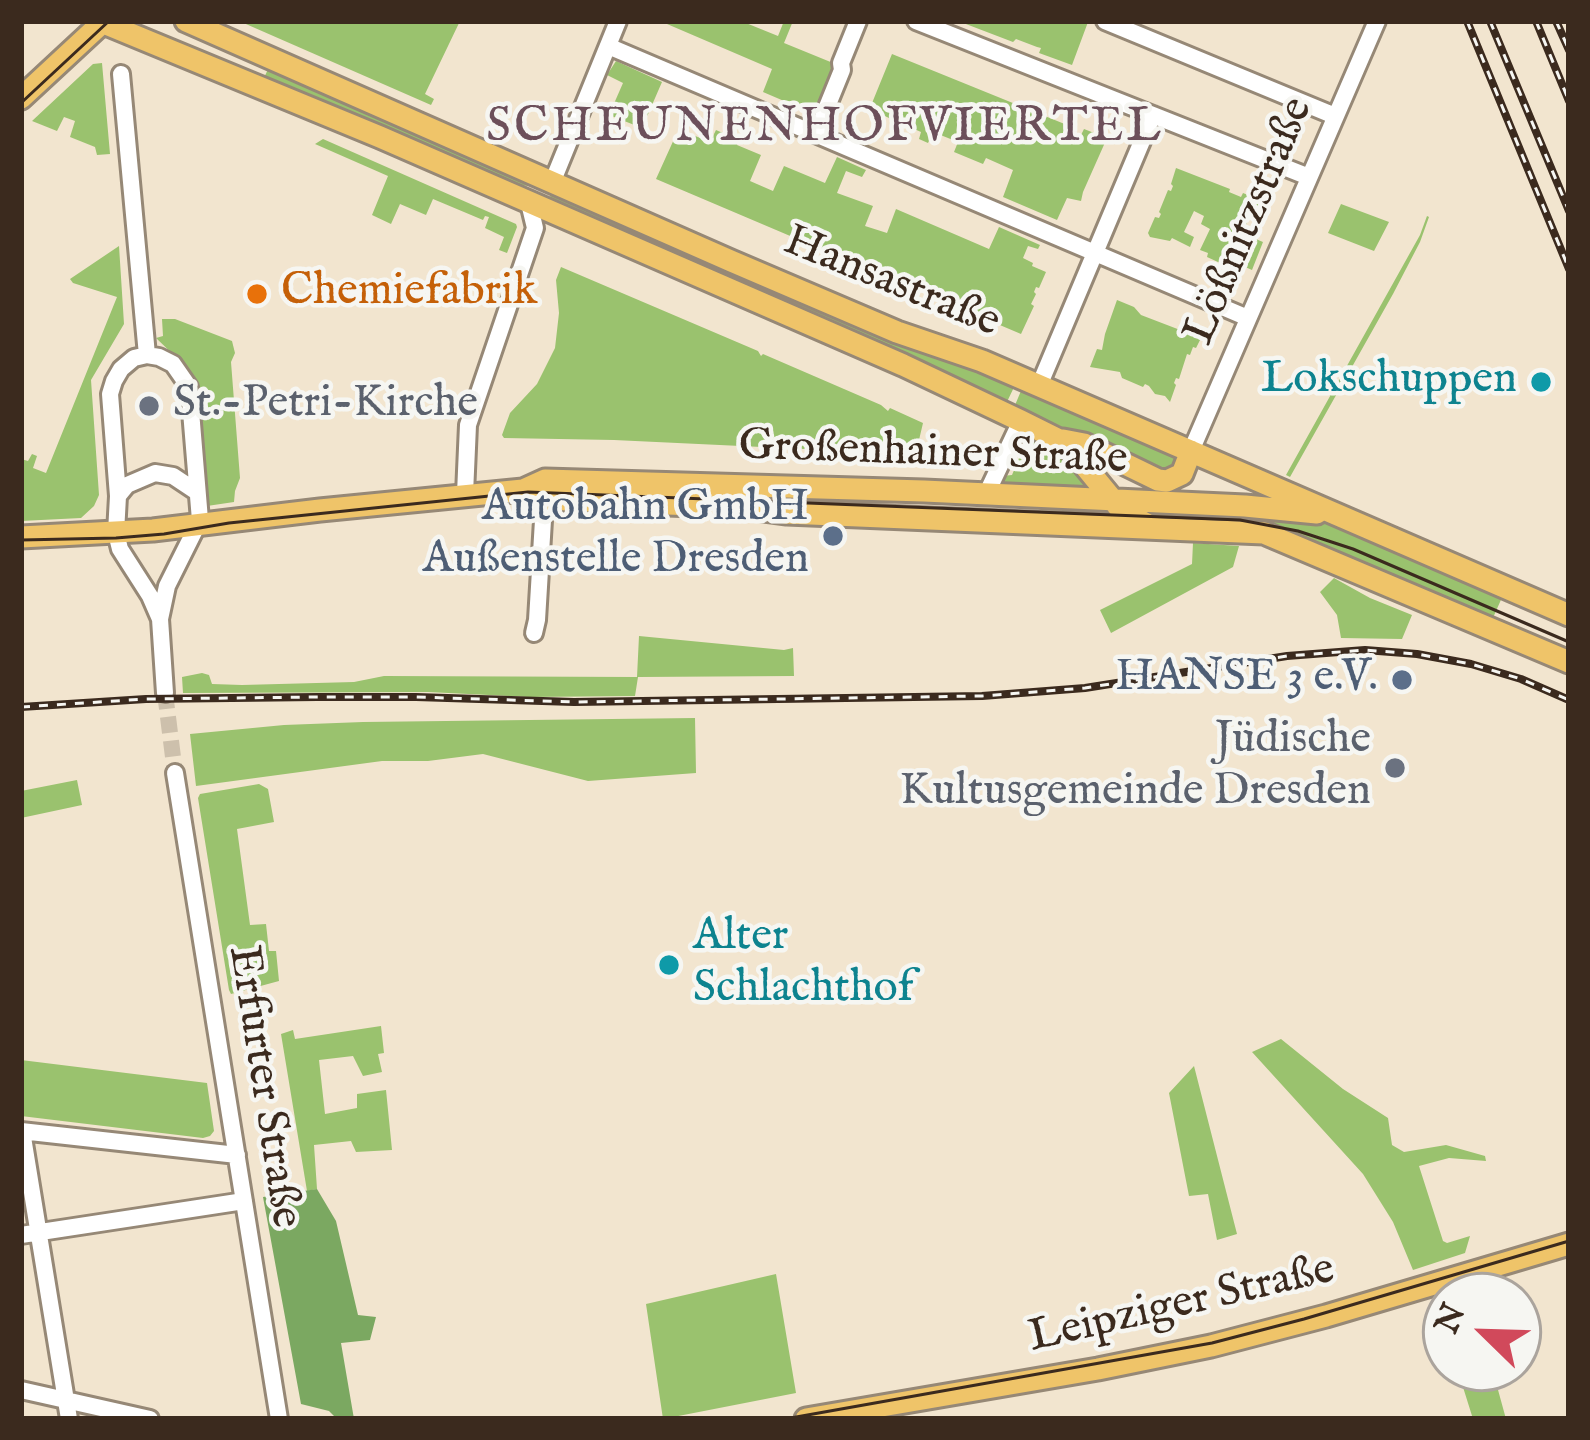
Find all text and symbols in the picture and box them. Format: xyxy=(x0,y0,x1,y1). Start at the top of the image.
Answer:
street label: Lößnitzstraße xyxy=(1175,90,1327,354)
district label: SCHEUNENHOFVIERTEL xyxy=(486,101,1164,159)
street label: Hansastraße xyxy=(775,216,1007,352)
place label: Chemiefabrik xyxy=(281,267,537,321)
marker: Chemiefabrik xyxy=(244,281,270,307)
place label: Lokschuppen xyxy=(1261,355,1517,409)
marker: Lokschuppen xyxy=(1528,369,1554,395)
place label: St.-Petri-Kirche xyxy=(173,379,478,433)
marker: St.-Petri-Kirche xyxy=(136,393,162,419)
street label: Großenhainer Straße xyxy=(738,421,1128,489)
place label: Autobahn GmbH Außenstelle Dresden xyxy=(423,483,809,589)
marker: Autobahn GmbH Außenstelle Dresden xyxy=(820,523,846,549)
place label: HANSE 3 e.V. xyxy=(1115,653,1378,707)
marker: HANSE 3 e.V. xyxy=(1389,667,1415,693)
place label: Jüdische Kultusgemeinde Dresden xyxy=(900,715,1371,821)
marker: Jüdische Kultusgemeinde Dresden xyxy=(1382,755,1408,781)
place label: Alter Schlachthof xyxy=(693,912,914,1018)
street label: Erfurter Straße xyxy=(213,942,311,1232)
marker: Alter Schlachthof xyxy=(656,952,682,978)
street label: Leipziger Straße xyxy=(1024,1245,1340,1367)
north arrow xyxy=(1422,1272,1542,1392)
text: N xyxy=(1427,1298,1477,1340)

